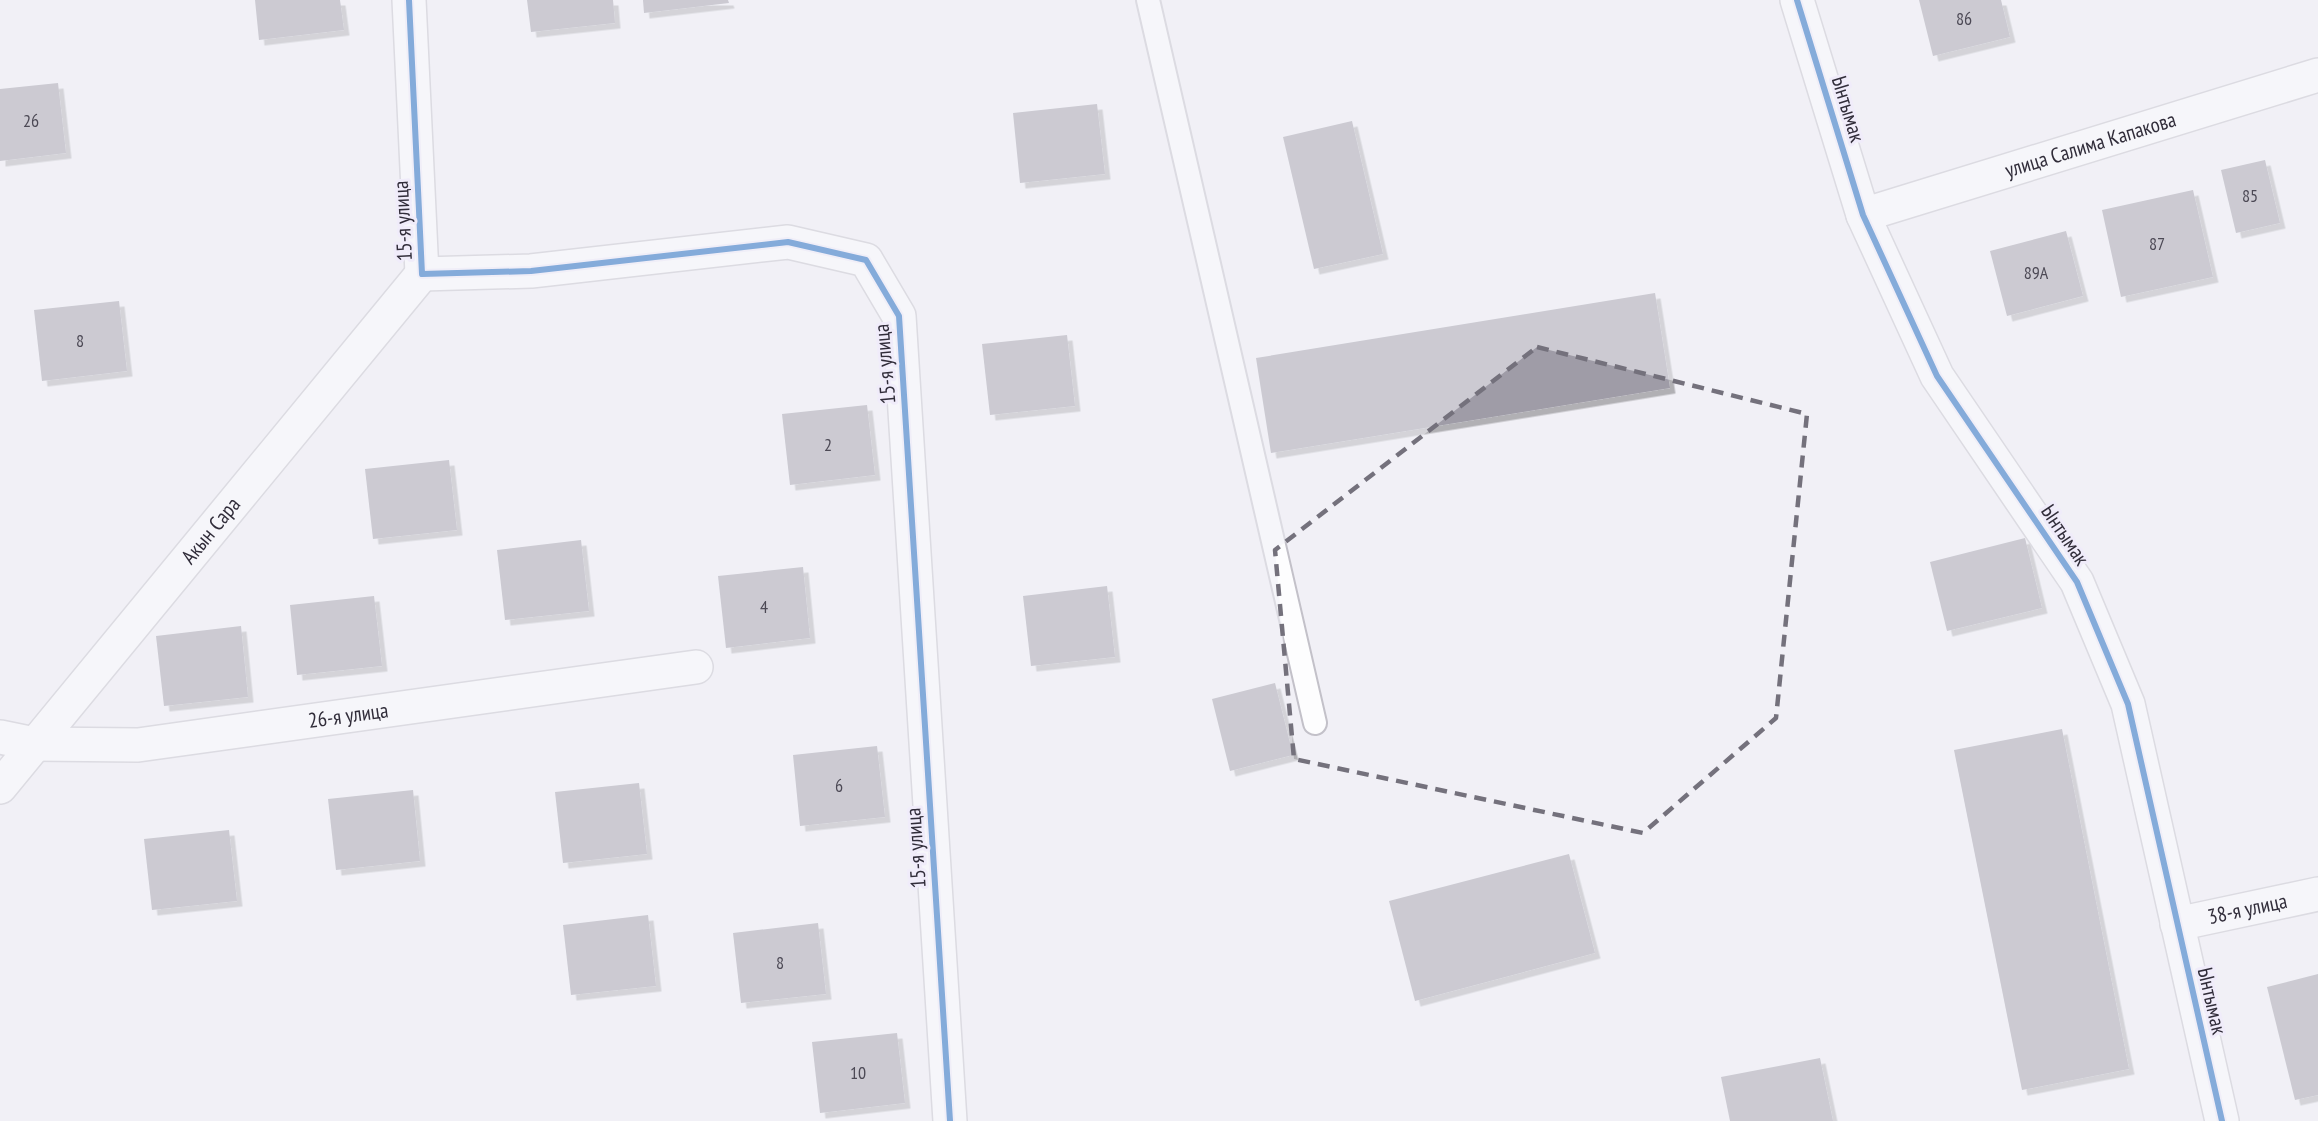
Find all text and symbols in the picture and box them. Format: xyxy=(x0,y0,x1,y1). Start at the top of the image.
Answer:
house number: 86 xyxy=(1956,7,1972,30)
street label: Ынтымак xyxy=(1826,73,1871,145)
street label: улица Салима Капакова xyxy=(2002,106,2179,184)
house number: 26 xyxy=(23,109,39,132)
street label: 15-я улица xyxy=(387,180,418,262)
house number: 85 xyxy=(2242,184,2258,207)
house number: 87 xyxy=(2149,232,2165,255)
house number: 89А xyxy=(2024,261,2049,284)
street label: 15-я улица xyxy=(868,323,901,405)
house number: 8 xyxy=(76,329,84,352)
house number: 2 xyxy=(824,433,832,456)
street label: Акын Сара xyxy=(175,491,246,569)
street label: Ынтымак xyxy=(2035,499,2096,570)
house number: 4 xyxy=(760,595,768,618)
street label: 26-я улица xyxy=(306,696,390,734)
house number: 6 xyxy=(835,774,843,797)
street label: 15-я улица xyxy=(899,807,932,889)
street label: 38-я улица xyxy=(2205,887,2290,930)
house number: 8 xyxy=(776,951,784,974)
street label: Ынтымак xyxy=(2192,965,2233,1037)
house number: 10 xyxy=(850,1061,866,1084)

